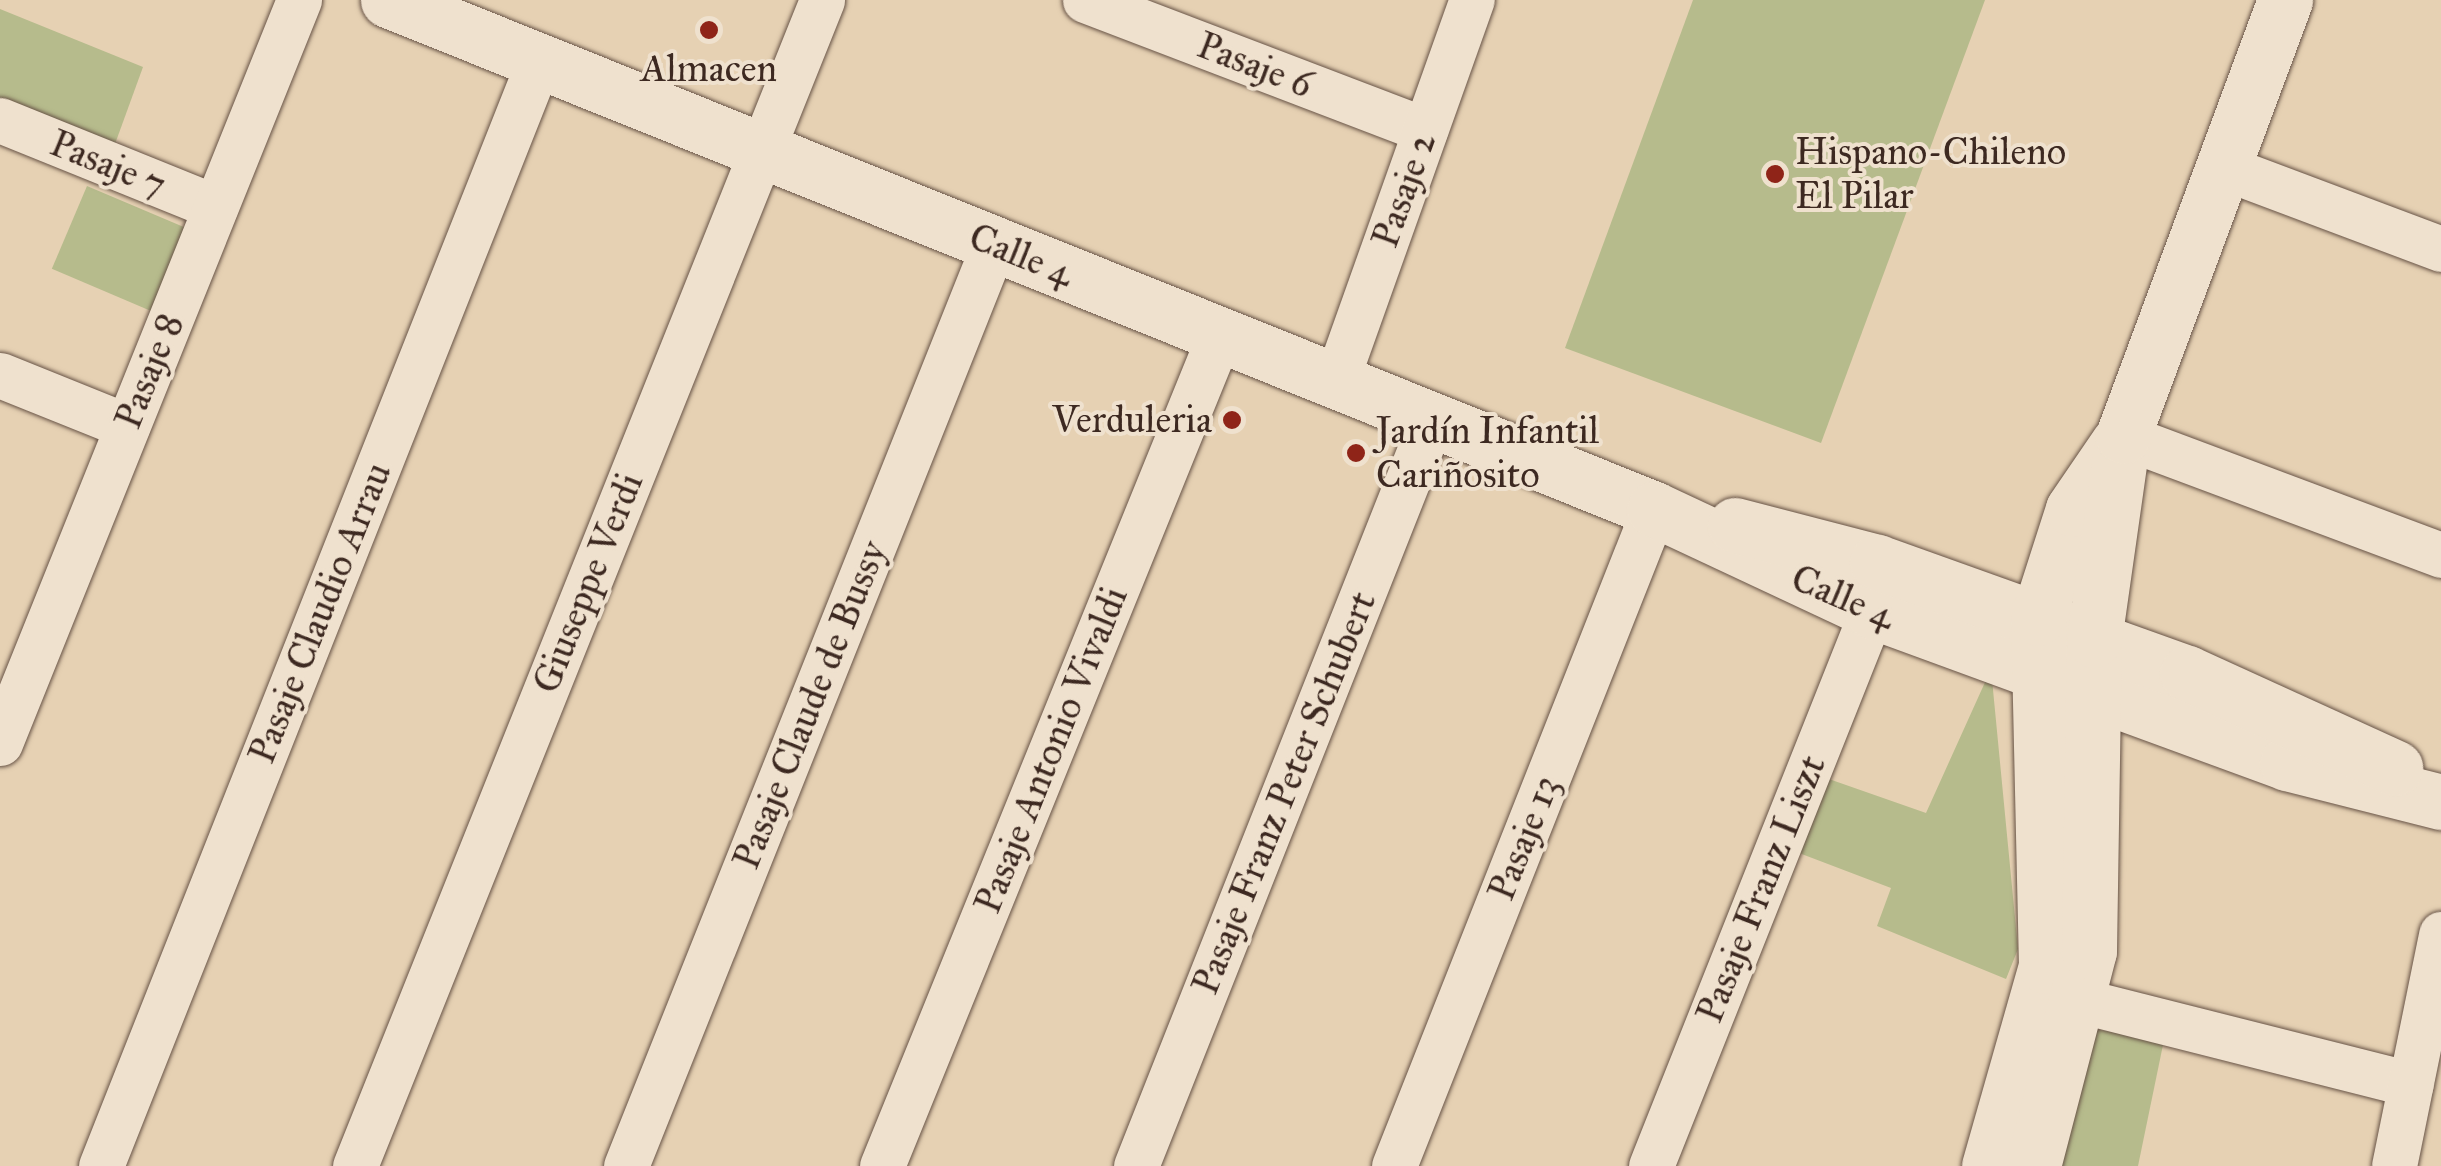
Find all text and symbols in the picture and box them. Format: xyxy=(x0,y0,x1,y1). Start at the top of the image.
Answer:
marker: Almacen xyxy=(698,19,720,41)
street label: Pasaje 6 xyxy=(1191,22,1319,108)
place label: Almacen xyxy=(641,46,777,92)
street label: Pasaje 7 xyxy=(44,120,172,208)
street label: Pasaje 2 xyxy=(1362,126,1446,254)
place label: Hispano-Chileno El Pilar xyxy=(1795,129,2066,218)
marker: Hispano-Chileno El Pilar xyxy=(1764,163,1786,185)
street label: Calle 4 xyxy=(963,214,1079,296)
street label: Pasaje 8 xyxy=(105,307,193,435)
place label: Verduleria xyxy=(1052,397,1212,443)
place label: Jardín Infantil Cariñosito xyxy=(1376,408,1599,498)
marker: Verduleria xyxy=(1221,409,1243,431)
marker: Jardín Infantil Cariñosito xyxy=(1345,442,1367,464)
street label: Pasaje Claudio Arrau xyxy=(239,456,401,770)
street label: Giuseppe Verdi xyxy=(523,466,653,700)
street label: Pasaje Claude de Bussy xyxy=(723,534,897,876)
street label: Calle 4 xyxy=(1785,555,1901,639)
street label: Pasaje Antonio Vivaldi xyxy=(965,580,1137,920)
street label: Pasaje Franz Peter Schubert xyxy=(1182,585,1386,1001)
street label: Pasaje Franz Liszt xyxy=(1687,749,1835,1029)
street label: Pasaje 13 xyxy=(1478,769,1570,907)

